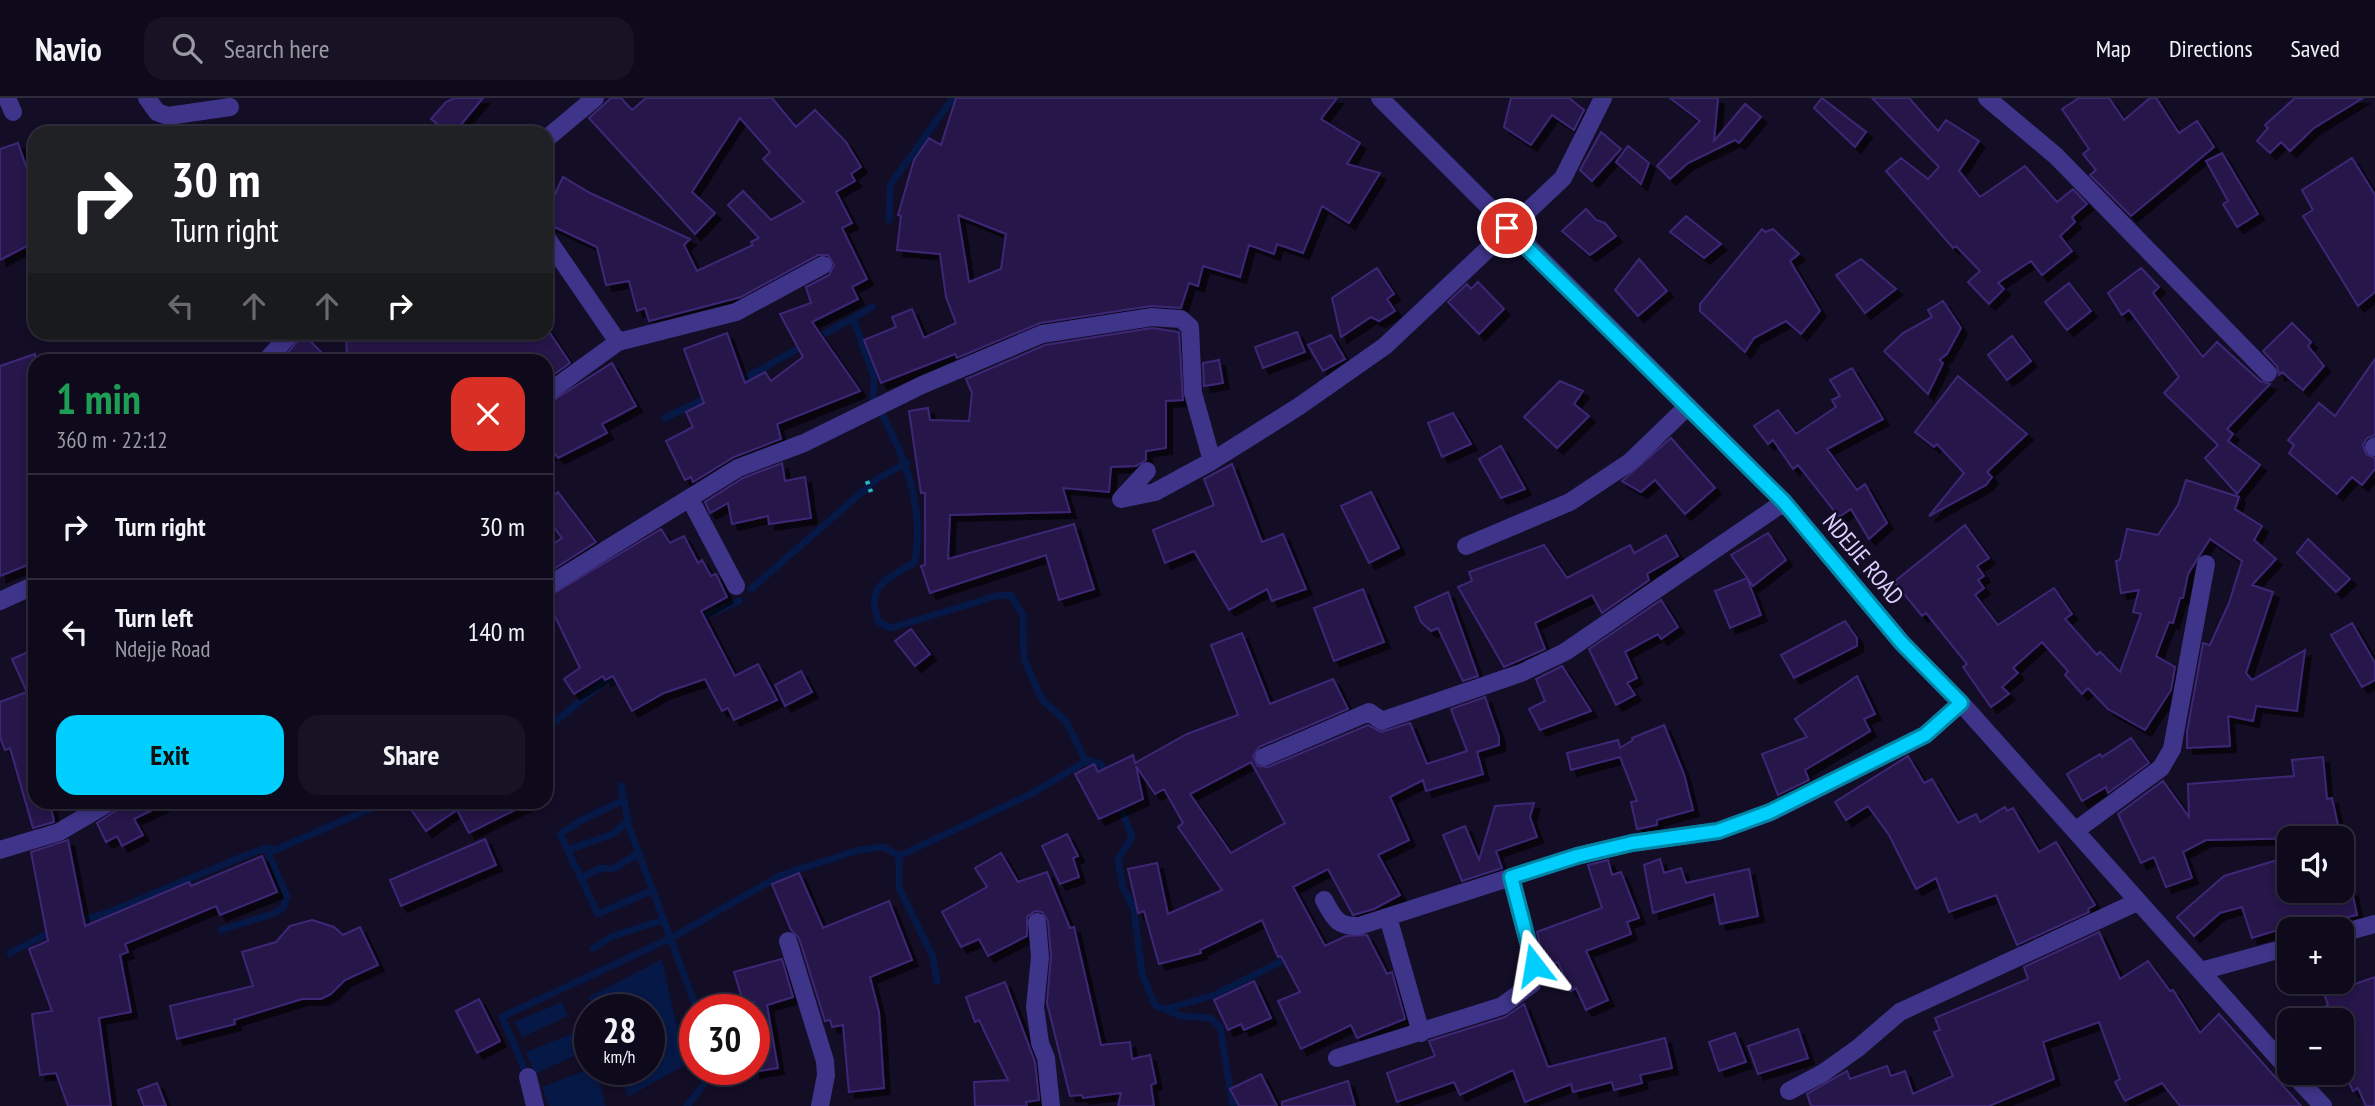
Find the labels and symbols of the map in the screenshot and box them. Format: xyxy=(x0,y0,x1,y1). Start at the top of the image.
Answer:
pin xyxy=(1477,198,1537,258)
street label: NDEJJE ROAD xyxy=(1816,506,1911,611)
position arrow xyxy=(1497,928,1571,1002)
speed limit sign: 30 xyxy=(679,994,770,1085)

